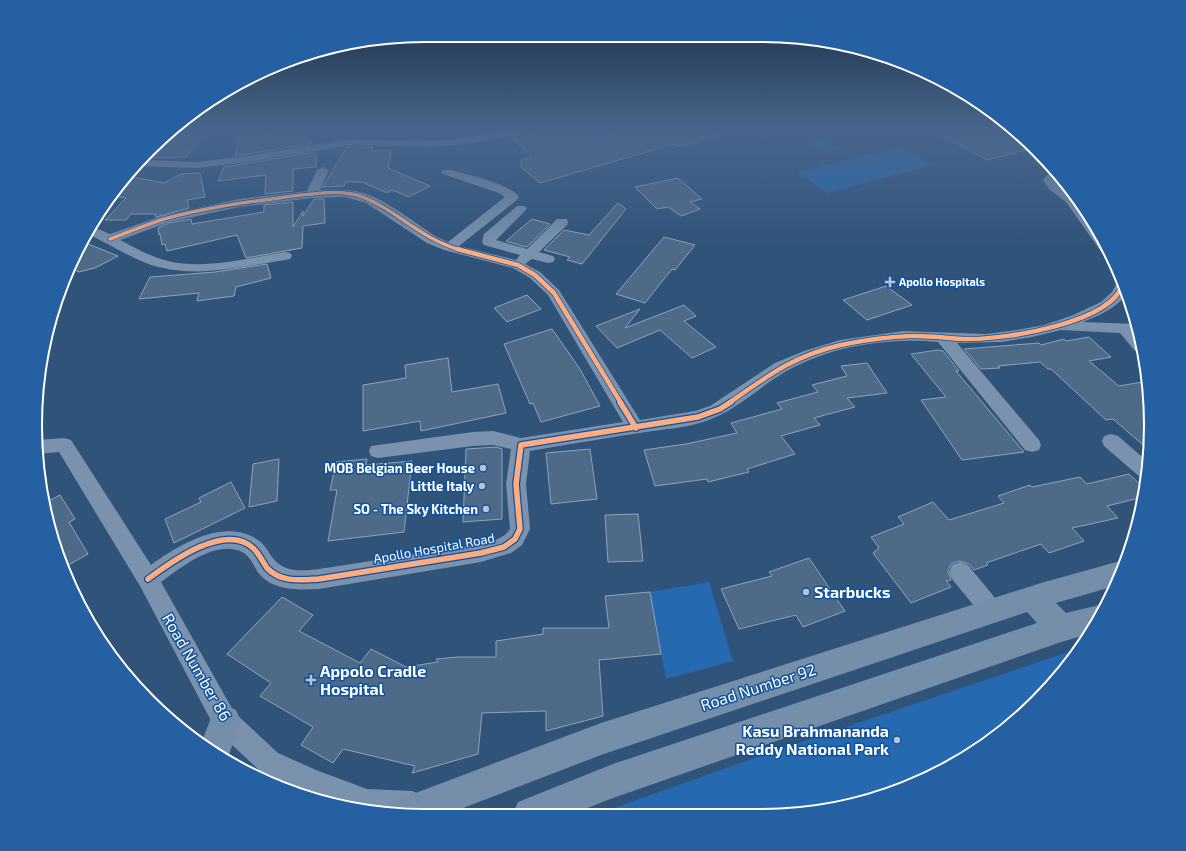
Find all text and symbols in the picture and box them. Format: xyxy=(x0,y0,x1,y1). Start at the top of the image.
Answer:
place label: Apollo Hospitals xyxy=(899,275,985,288)
marker: Apollo Hospitals xyxy=(884,276,896,288)
place label: MOB Belgian Beer House xyxy=(324,460,475,476)
marker: MOB Belgian Beer House xyxy=(478,463,488,473)
place label: Little Italy xyxy=(411,478,475,494)
marker: Little Italy xyxy=(477,481,487,491)
place label: SO - The Sky Kitchen xyxy=(353,501,478,517)
marker: SO - The Sky Kitchen xyxy=(481,504,491,514)
street label: Apollo Hospital Road xyxy=(372,529,496,567)
place label: Starbucks xyxy=(814,582,890,601)
marker: Starbucks xyxy=(801,587,811,597)
street label: Road Number 86 xyxy=(159,610,236,724)
street label: Road Number 92 xyxy=(698,659,818,714)
place label: Appolo Cradle Hospital xyxy=(320,661,426,698)
marker: Appolo Cradle Hospital xyxy=(305,674,317,686)
place label: Kasu Brahmananda Reddy National Park xyxy=(736,721,889,759)
marker: Kasu Brahmananda Reddy National Park xyxy=(892,735,902,745)

